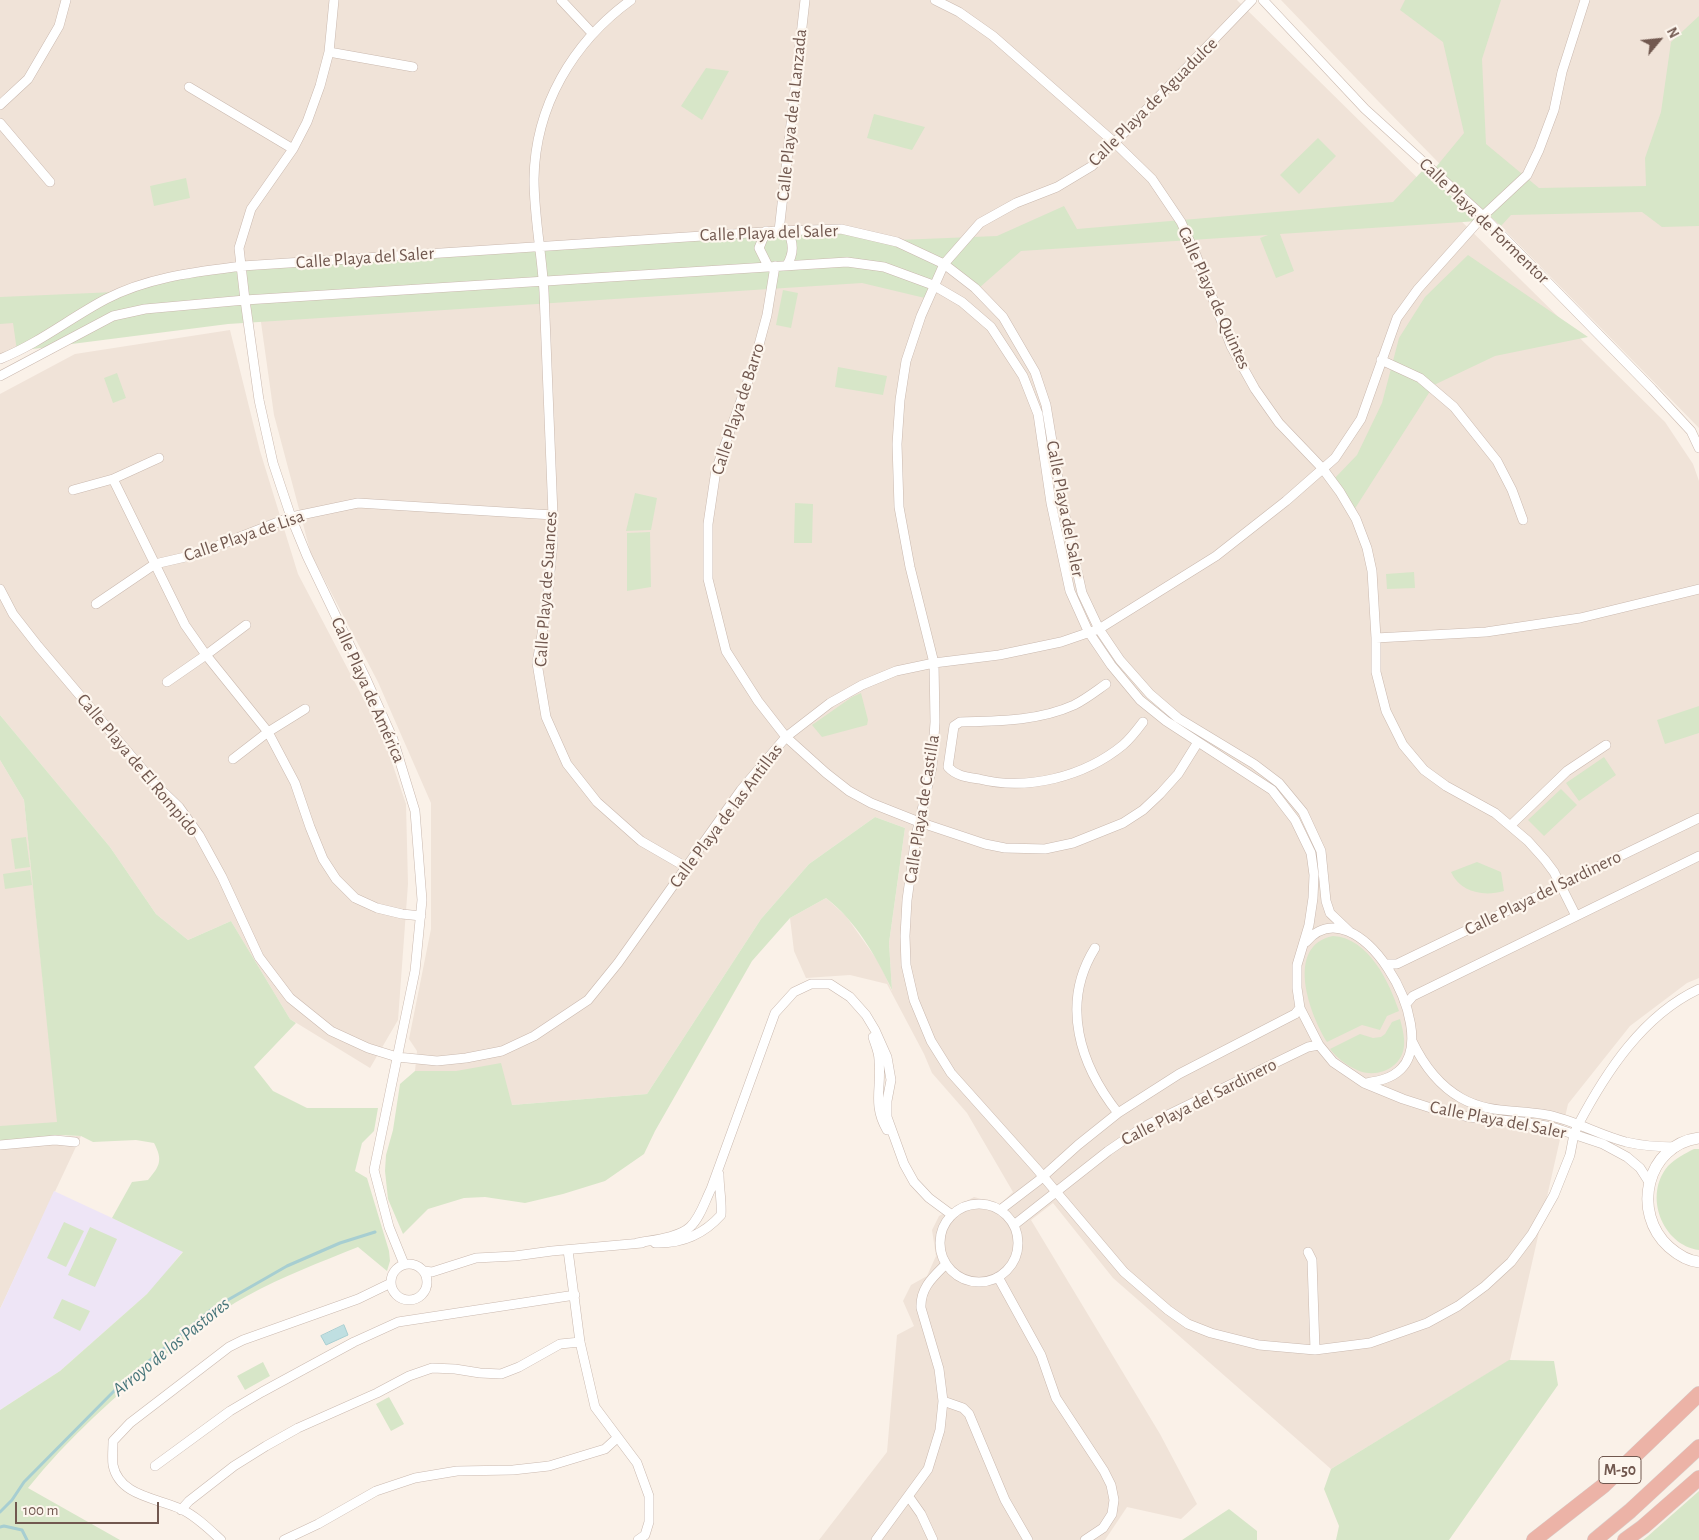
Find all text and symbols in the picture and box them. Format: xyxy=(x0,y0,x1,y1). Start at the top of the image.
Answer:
north arrow xyxy=(1634,15,1684,65)
text: N xyxy=(1664,25,1681,41)
street label: Calle Playa de la Lanzada xyxy=(772,28,812,202)
street label: Calle Playa de Aguadulce xyxy=(1084,33,1222,171)
street label: Calle Playa de Formentor xyxy=(1414,153,1554,289)
street label: Calle Playa del Saler xyxy=(699,220,839,246)
street label: Calle Playa de Quintes xyxy=(1173,223,1255,373)
street label: Calle Playa del Saler xyxy=(295,242,435,274)
street label: Calle Playa de Barro xyxy=(707,340,769,478)
street label: Calle Playa del Saler xyxy=(1041,439,1089,579)
street label: Calle Playa de Lisa xyxy=(181,505,307,567)
street label: Calle Playa de Suances xyxy=(530,510,562,668)
street label: Calle Playa de América xyxy=(326,614,410,766)
street label: Calle Playa de El Rompido xyxy=(72,689,204,841)
street label: Calle Playa de Castilla xyxy=(900,733,944,885)
street label: Calle Playa de las Antillas xyxy=(665,740,787,892)
street label: Calle Playa del Sardinero xyxy=(1461,846,1625,940)
street label: Calle Playa del Sardinero xyxy=(1118,1053,1280,1151)
street label: Calle Playa del Saler xyxy=(1428,1096,1568,1144)
water label: Arroyo de los Pastores xyxy=(108,1293,234,1401)
road number: M-50 xyxy=(1599,1456,1641,1484)
scale bar xyxy=(18,1492,161,1524)
text: 100 m xyxy=(23,1503,58,1518)

